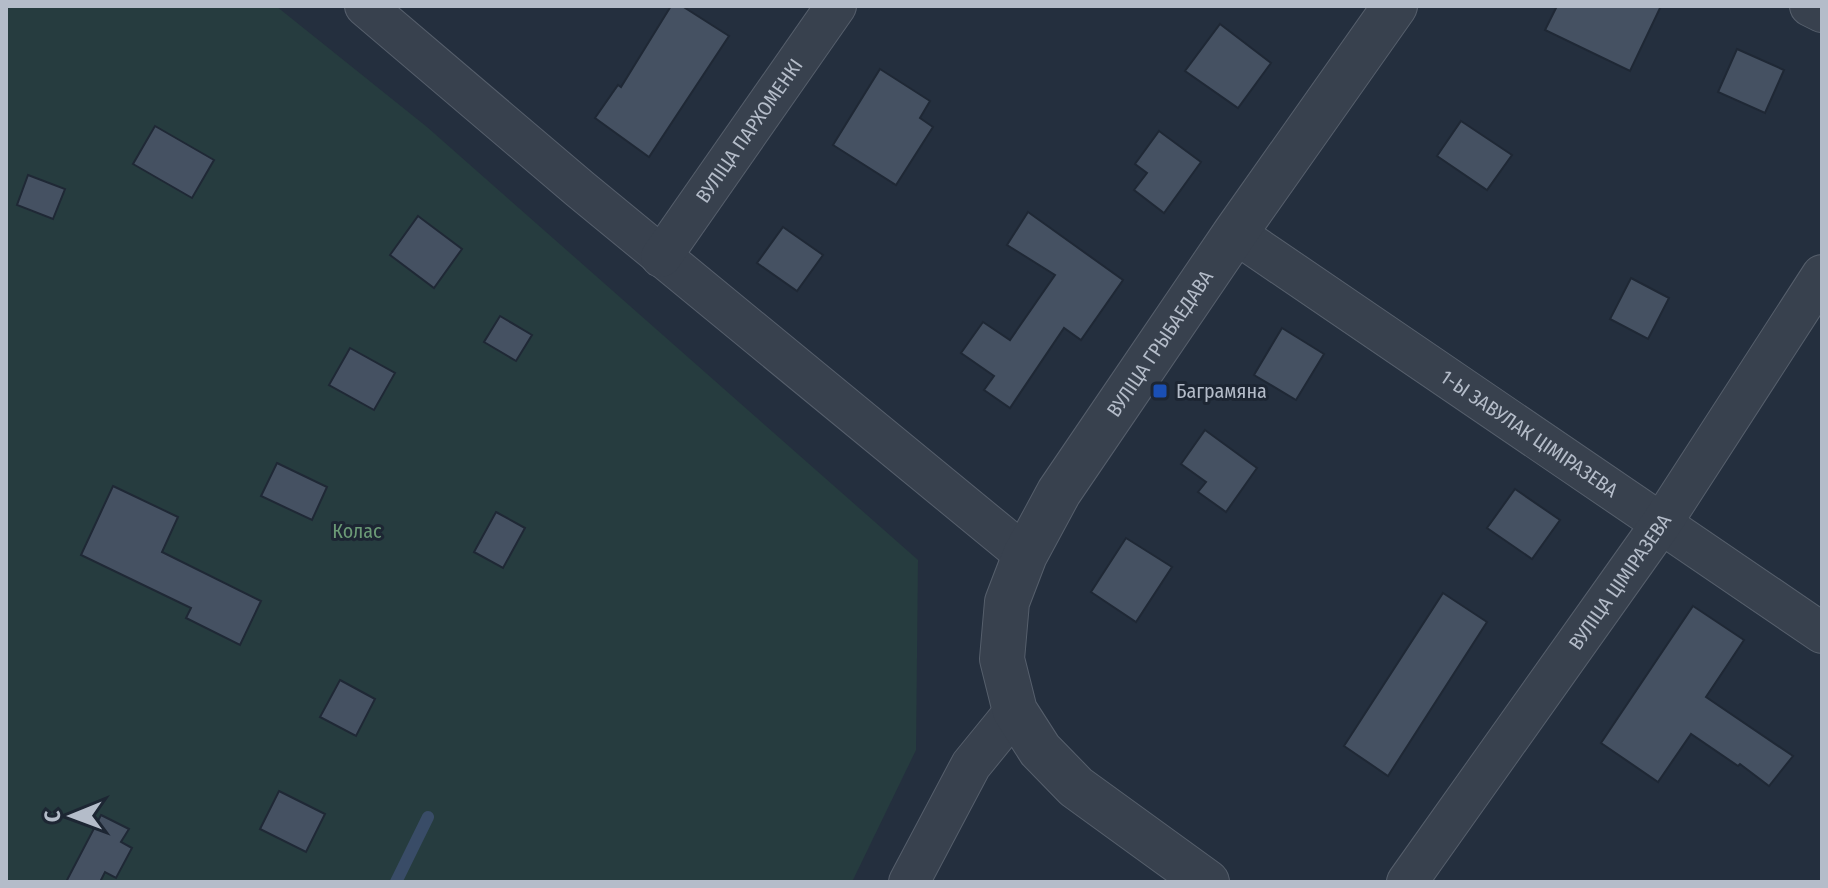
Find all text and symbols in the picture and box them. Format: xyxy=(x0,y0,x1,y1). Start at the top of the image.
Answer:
street label: ВУЛІЦА ПАРХОМЕНКІ xyxy=(691,54,808,207)
street label: ВУЛІЦА ГРЫБАЕДАВА xyxy=(1102,265,1218,421)
street label: 1-Ы ЗАВУЛАК ЦІМІРАЗЕВА xyxy=(1436,365,1623,502)
place label: Баграмяна xyxy=(1176,379,1267,403)
marker: Баграмяна xyxy=(1151,382,1169,400)
street label: ВУЛІЦА ЦІМІРАЗЕВА xyxy=(1564,509,1677,654)
park label: Колас xyxy=(332,519,382,543)
north arrow xyxy=(32,776,112,856)
text: С xyxy=(39,810,66,822)

